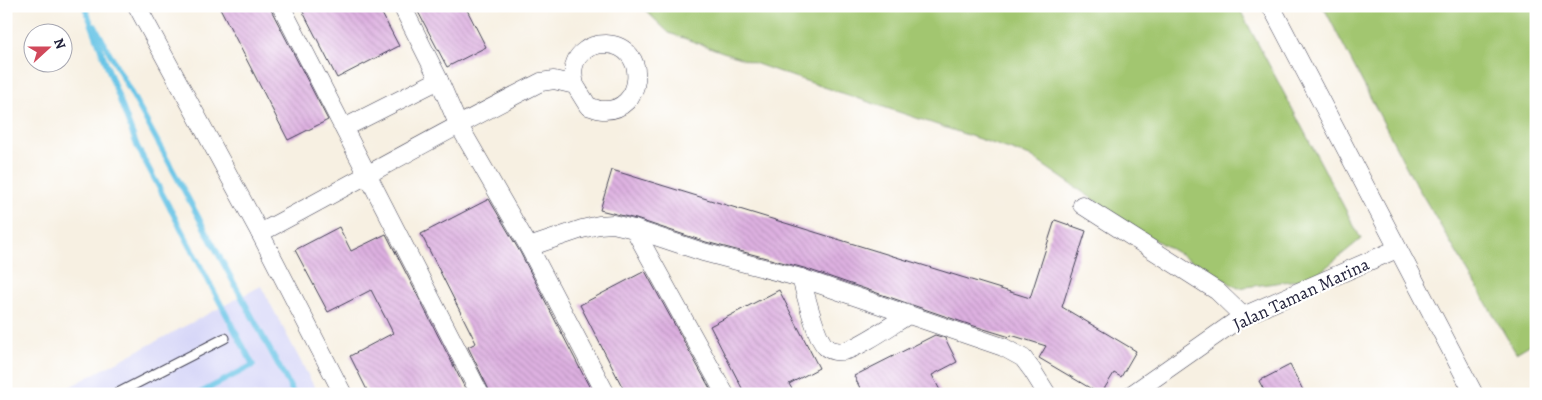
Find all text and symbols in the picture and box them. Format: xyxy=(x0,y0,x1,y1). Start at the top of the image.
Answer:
north arrow xyxy=(22,22,72,72)
text: N xyxy=(49,35,70,52)
street label: Jalan Taman Marina xyxy=(1229,252,1374,336)

